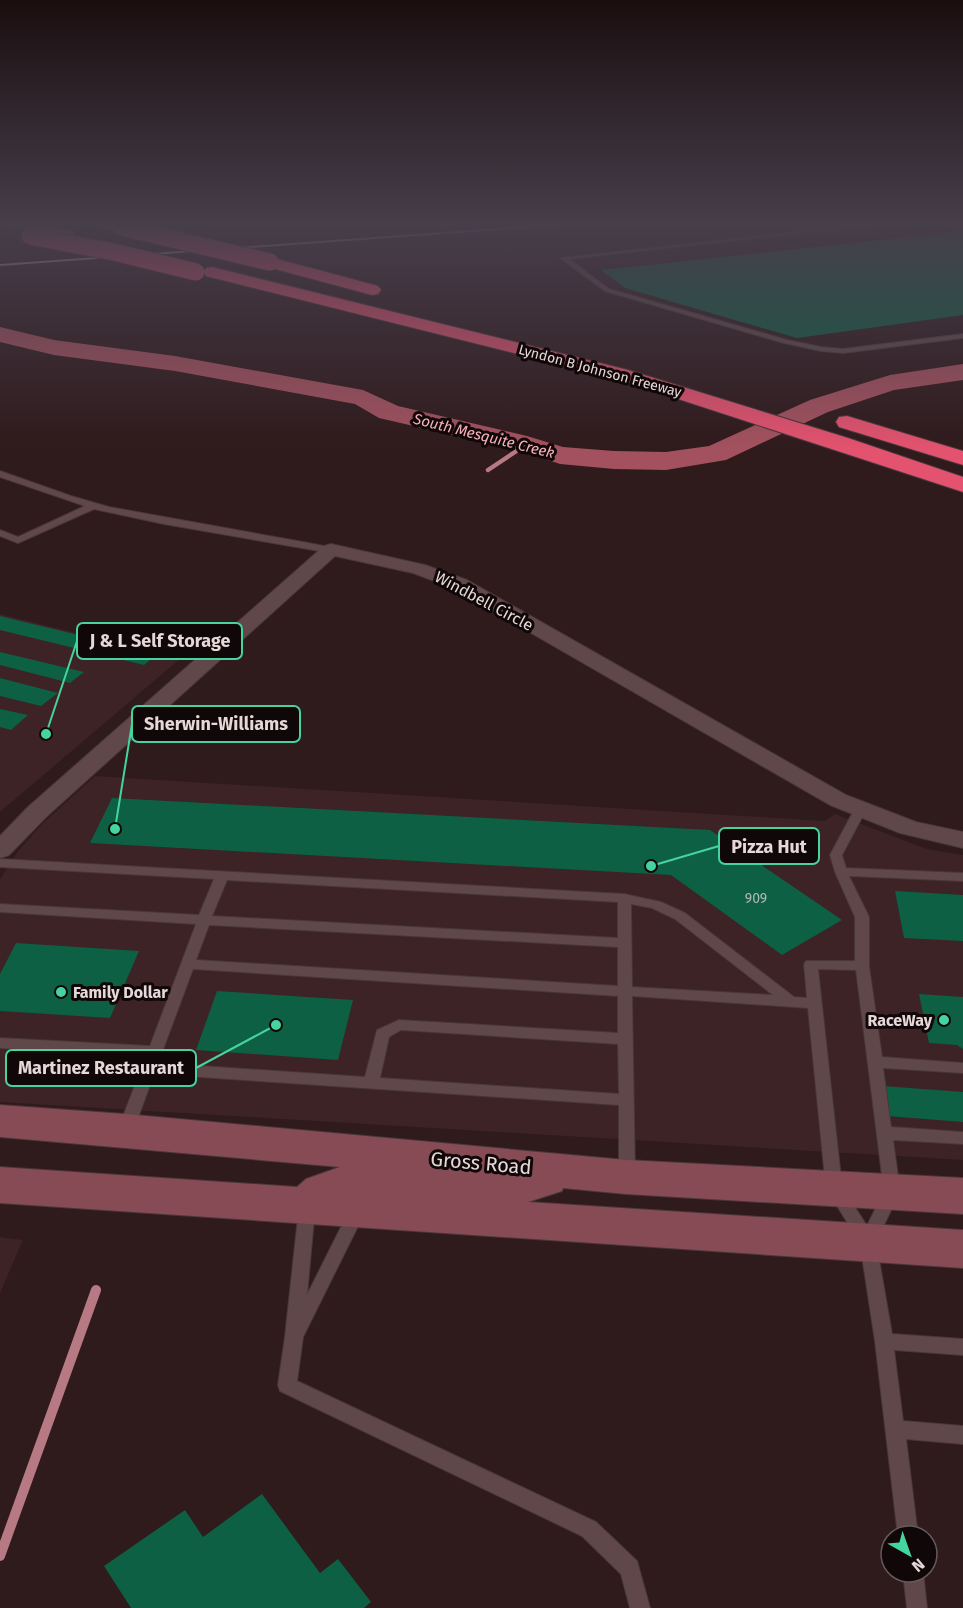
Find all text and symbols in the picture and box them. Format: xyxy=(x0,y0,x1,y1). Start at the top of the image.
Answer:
street label: Lyndon B Johnson Freeway xyxy=(517,341,683,401)
water label: South Mesquite Creek xyxy=(411,410,556,462)
street label: Windbell Circle xyxy=(432,567,536,635)
callout: J & L Self Storage xyxy=(77,623,242,659)
text: J & L Self Storage xyxy=(89,630,230,652)
callout: Sherwin-Williams xyxy=(132,706,300,742)
text: Sherwin-Williams xyxy=(144,713,288,735)
callout: Pizza Hut xyxy=(719,828,819,864)
text: Pizza Hut xyxy=(731,836,808,858)
house number: 909 xyxy=(745,890,767,907)
place label: Family Dollar xyxy=(73,983,168,1002)
marker: Family Dollar xyxy=(54,985,68,999)
place label: RaceWay xyxy=(867,1011,933,1030)
marker: RaceWay xyxy=(937,1013,951,1027)
callout: Martinez Restaurant xyxy=(6,1050,196,1086)
text: Martinez Restaurant xyxy=(18,1057,185,1079)
street label: Gross Road xyxy=(429,1147,533,1179)
north arrow xyxy=(879,1524,939,1584)
text: N xyxy=(908,1554,928,1576)

